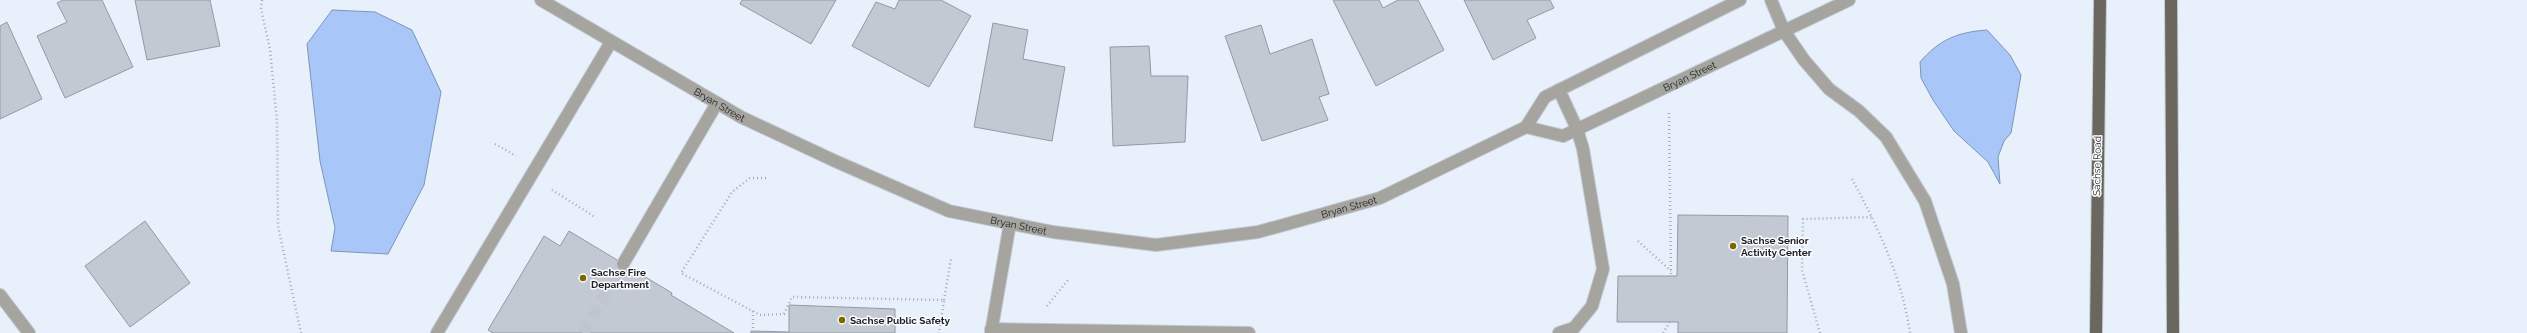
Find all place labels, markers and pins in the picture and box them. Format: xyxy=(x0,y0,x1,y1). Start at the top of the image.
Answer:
place label: Sachse Senior Activity Center xyxy=(1741,235,1812,258)
marker: Sachse Senior Activity Center xyxy=(1728,241,1738,251)
place label: Sachse Fire Department xyxy=(591,267,649,290)
marker: Sachse Fire Department xyxy=(578,273,588,283)
marker: Sachse Public Safety xyxy=(837,315,847,325)
place label: Sachse Public Safety xyxy=(850,315,951,326)

